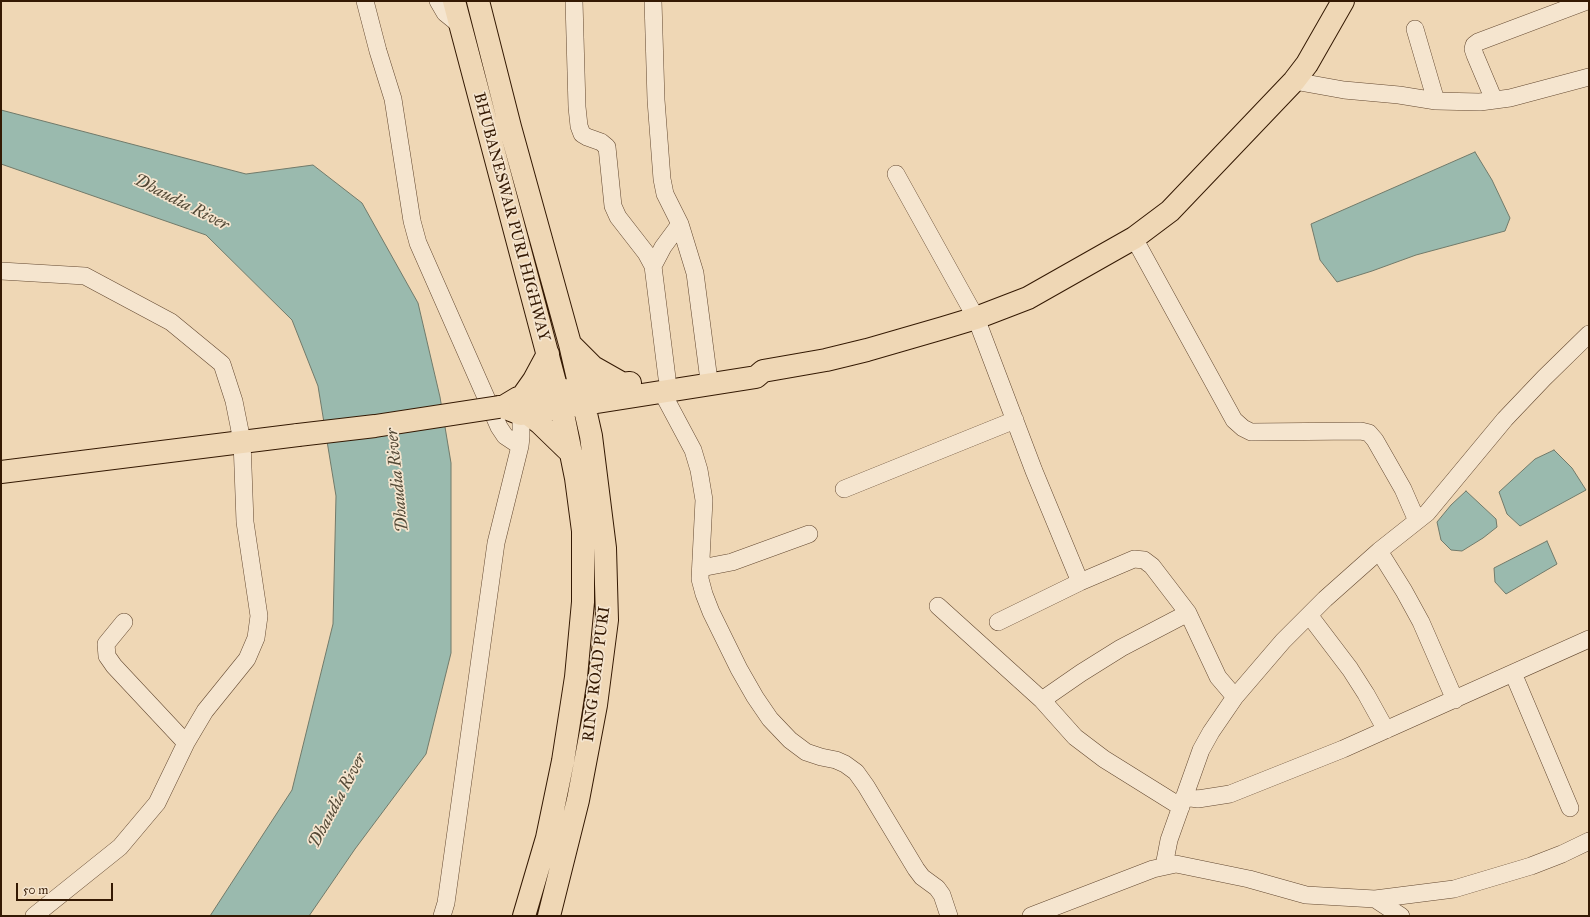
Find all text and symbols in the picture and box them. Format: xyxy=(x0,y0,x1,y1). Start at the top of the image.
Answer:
street label: BHUBANESWAR PURI HIGHWAY xyxy=(468,90,554,344)
water label: Dhaudia River xyxy=(130,170,232,236)
water label: Dhaudia River xyxy=(382,427,414,533)
street label: RING ROAD PURI xyxy=(579,605,615,743)
water label: Dhaudia River xyxy=(305,750,371,852)
scale bar xyxy=(18,875,115,901)
text: 50 m xyxy=(23,883,48,897)

